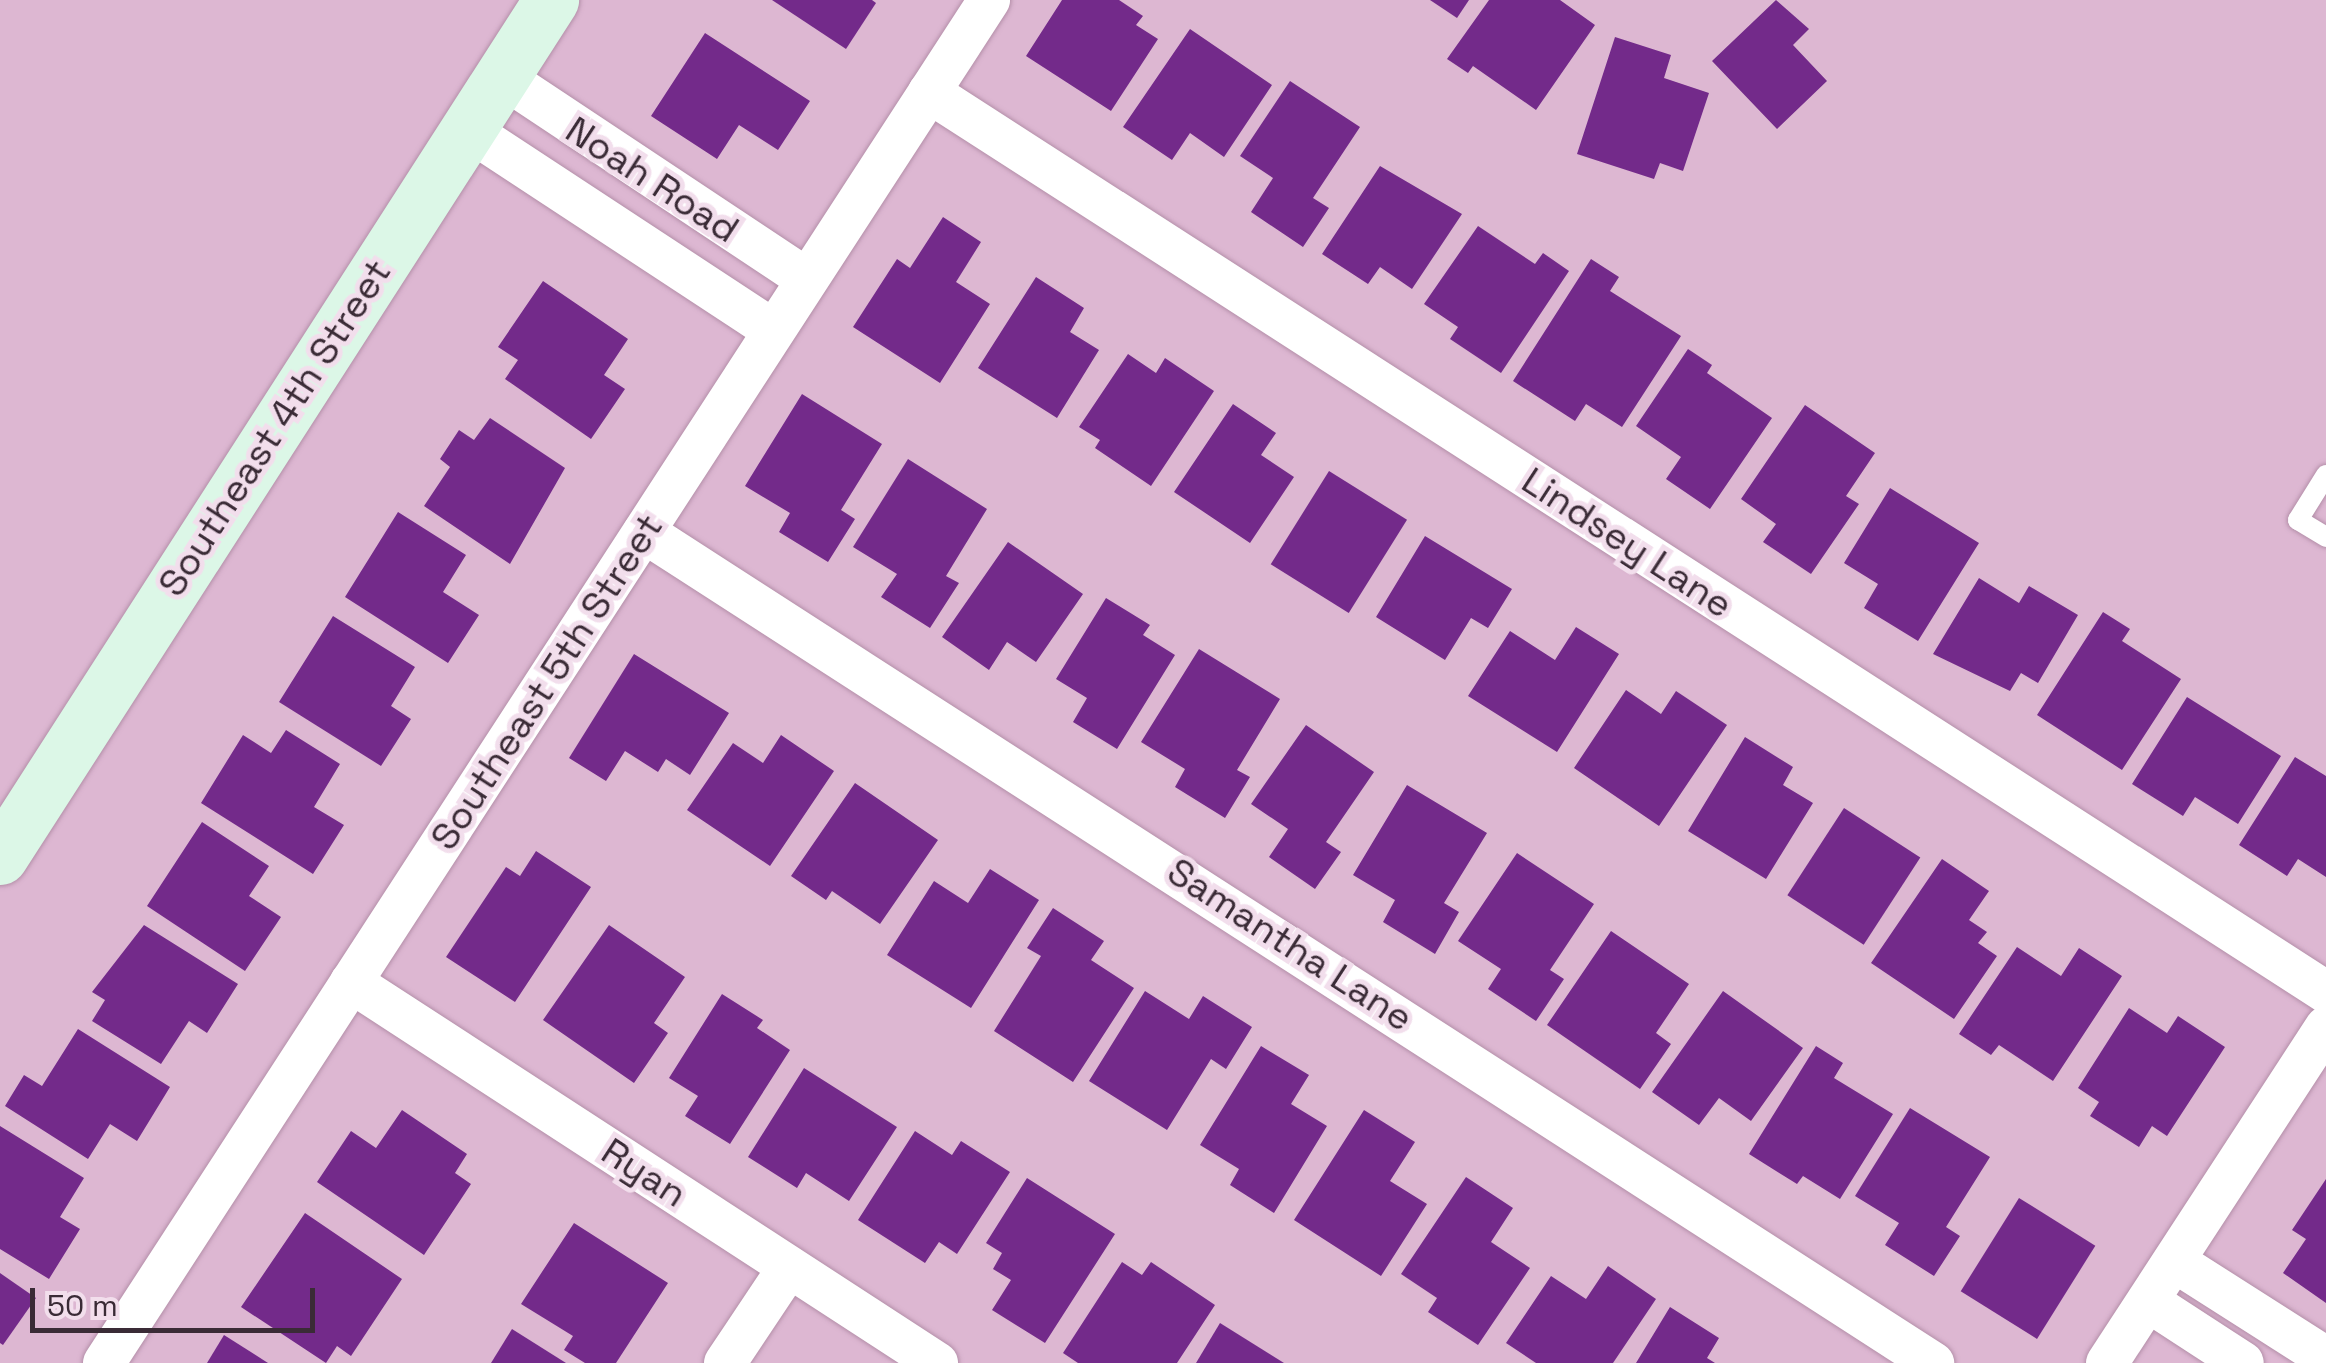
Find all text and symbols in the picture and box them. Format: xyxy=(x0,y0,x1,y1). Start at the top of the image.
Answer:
street label: Noah Road xyxy=(557,107,747,253)
street label: Southeast 4th Street xyxy=(149,251,401,605)
street label: Lindsey Lane xyxy=(1513,458,1741,628)
street label: Southeast 5th Street xyxy=(421,506,673,858)
street label: Samantha Lane xyxy=(1159,849,1421,1041)
street label: Ryan xyxy=(593,1129,695,1217)
scale bar xyxy=(35,1268,320,1330)
text: 50 m xyxy=(47,1286,118,1325)

